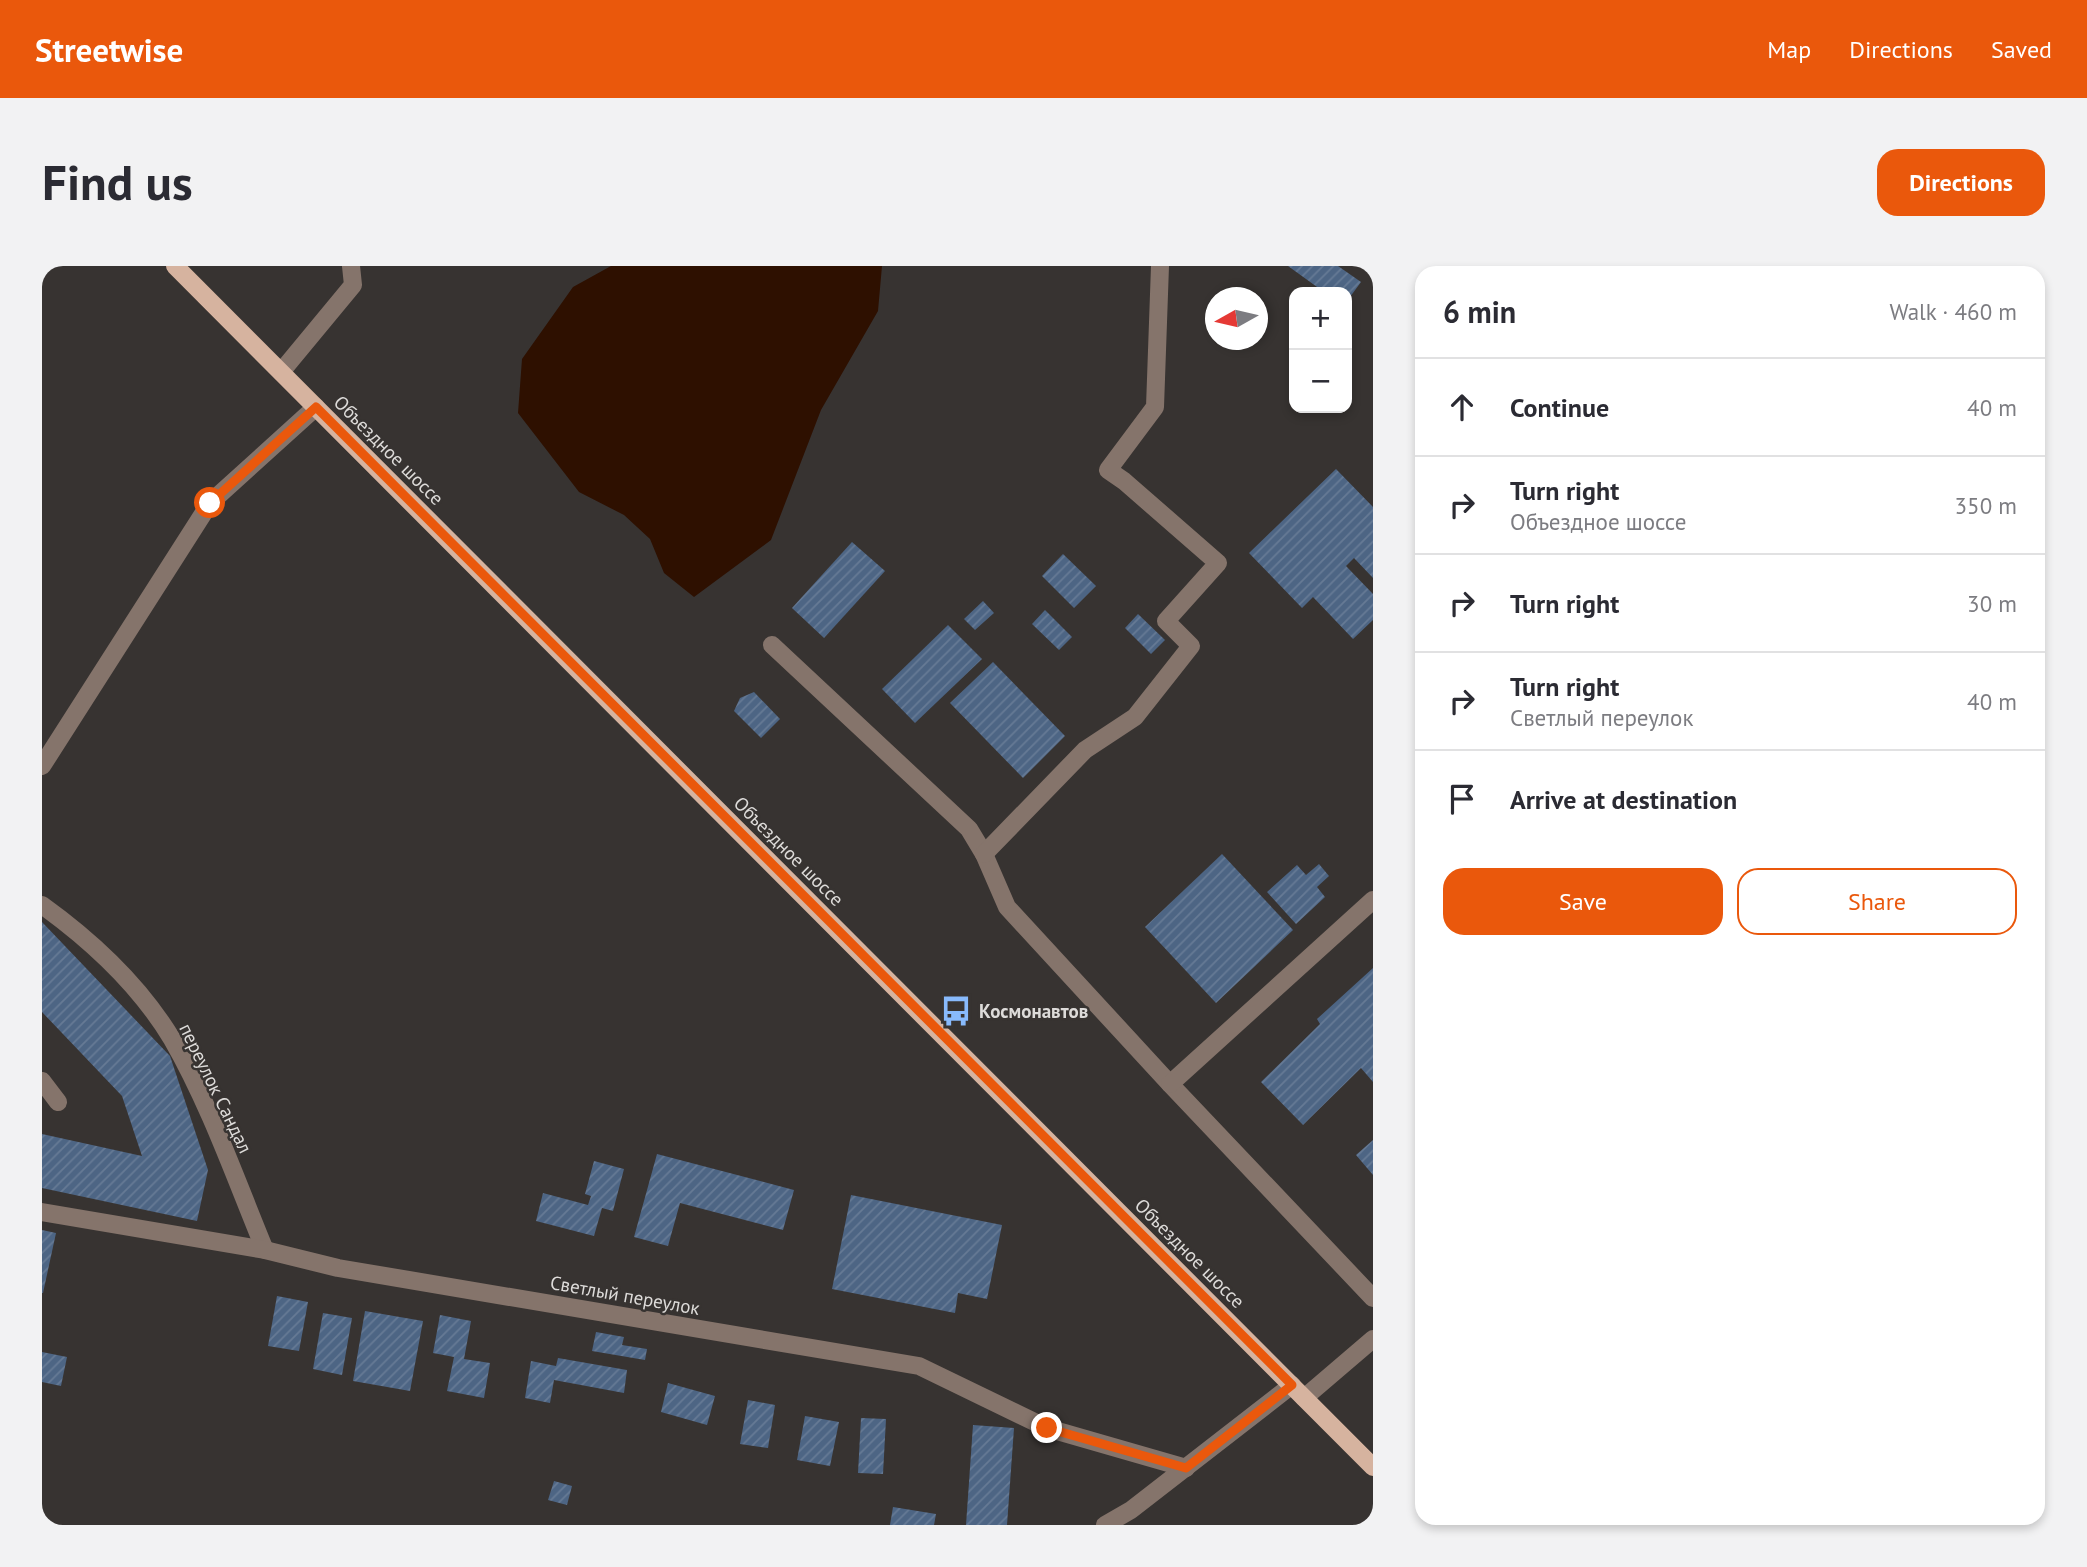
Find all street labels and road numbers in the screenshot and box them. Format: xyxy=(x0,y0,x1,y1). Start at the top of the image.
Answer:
street label: Объездное шоссе xyxy=(329,390,449,510)
street label: Объездное шоссе xyxy=(729,791,849,911)
street label: переулок Сандал xyxy=(174,1019,258,1157)
street label: Объездное шоссе xyxy=(1130,1193,1250,1313)
street label: Светлый переулок xyxy=(548,1270,702,1320)

